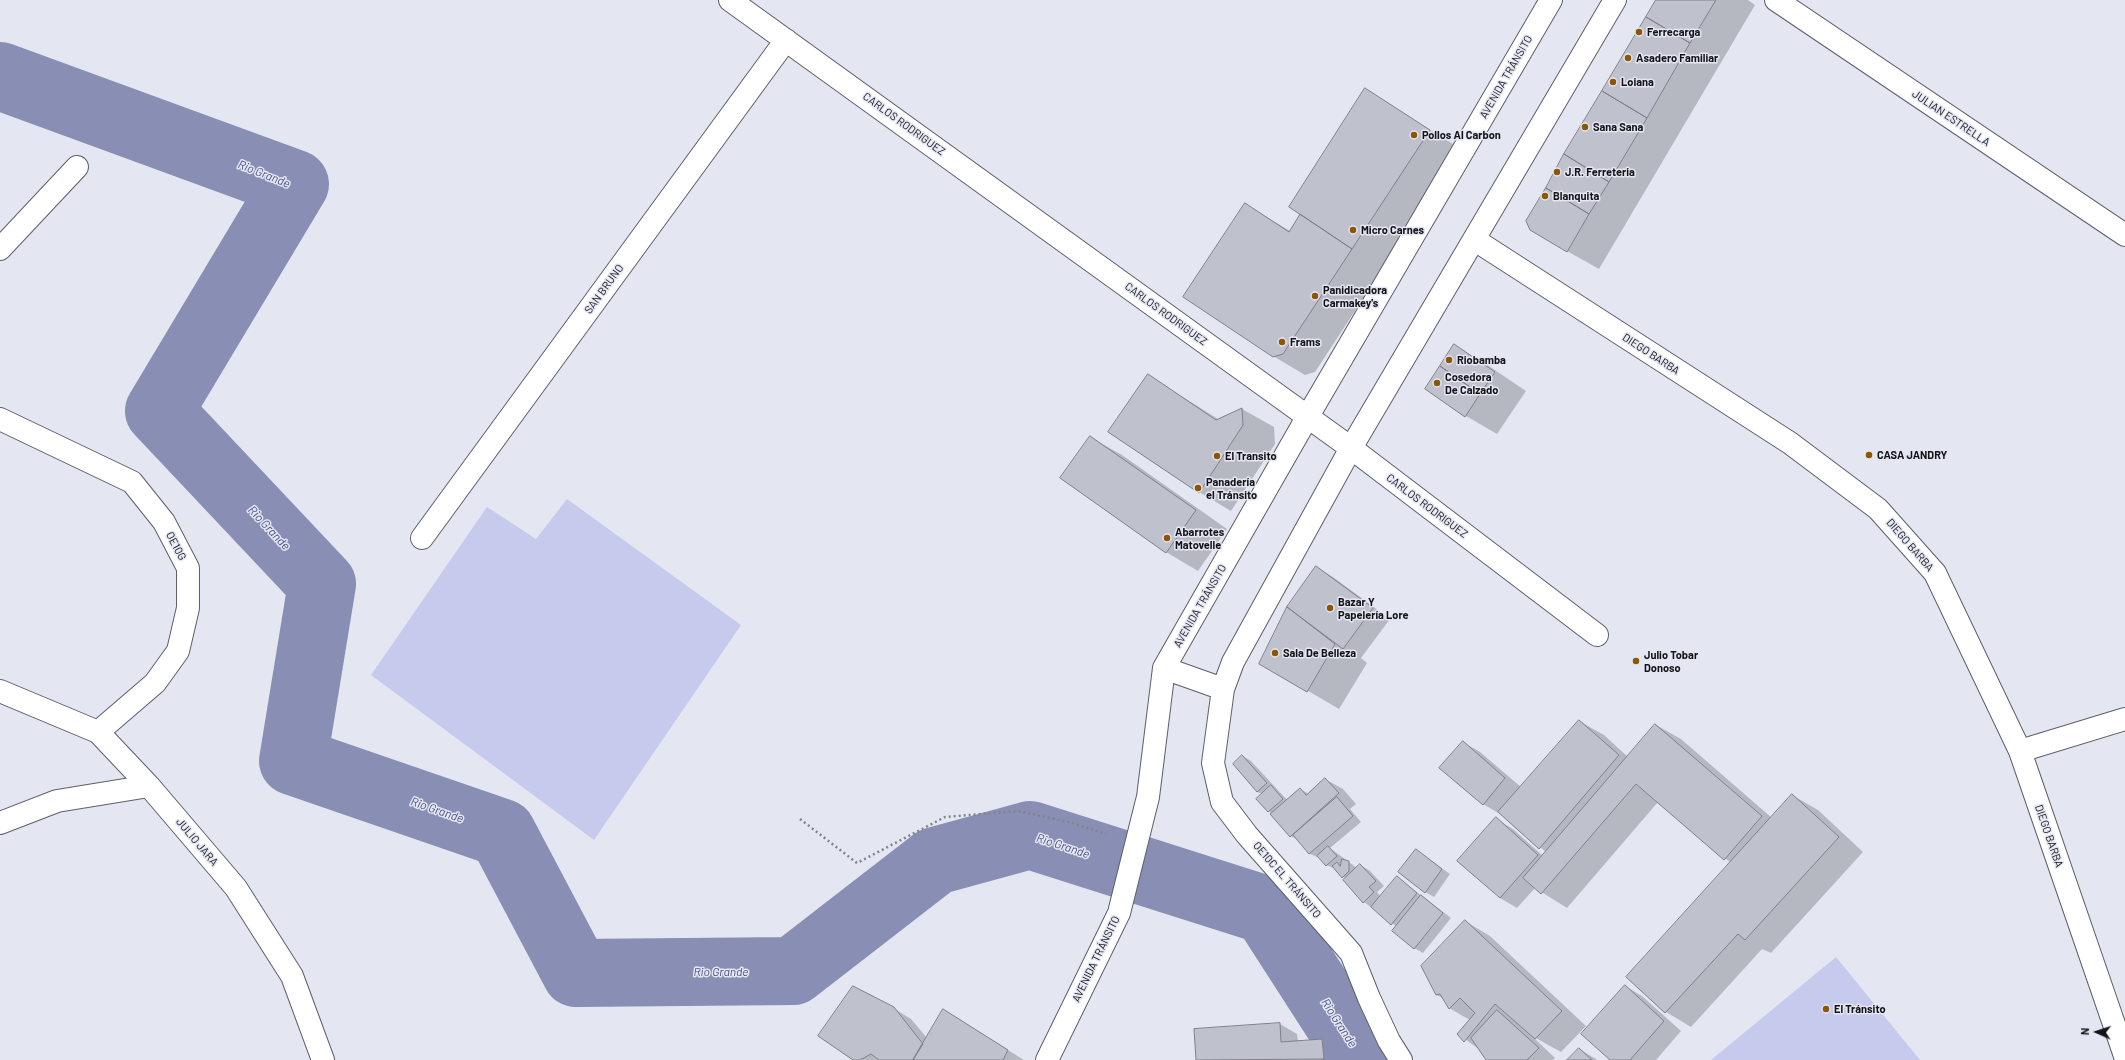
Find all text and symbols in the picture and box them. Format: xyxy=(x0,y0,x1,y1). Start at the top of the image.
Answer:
place label: Ferrecarga xyxy=(1647,25,1700,39)
marker: Ferrecarga xyxy=(1634,27,1644,37)
street label: AVENIDA TRÁNSITO xyxy=(1477,33,1535,121)
place label: Asadero Familiar xyxy=(1636,51,1718,65)
marker: Asadero Familiar xyxy=(1623,53,1633,63)
place label: Loiana xyxy=(1621,75,1654,89)
marker: Loiana xyxy=(1608,77,1618,87)
street label: JULIAN ESTRELLA xyxy=(1910,87,1992,149)
street label: CARLOS RODRIGUEZ xyxy=(860,90,948,158)
place label: Sana Sana xyxy=(1593,120,1643,134)
marker: Sana Sana xyxy=(1580,122,1590,132)
place label: Pollos Al Carbon xyxy=(1422,128,1501,142)
marker: Pollos Al Carbon xyxy=(1409,130,1419,140)
water label: Rio Grande xyxy=(236,157,292,191)
place label: J.R. Ferreteria xyxy=(1565,165,1635,179)
marker: J.R. Ferreteria xyxy=(1552,167,1562,177)
place label: Blanquita xyxy=(1553,189,1599,203)
marker: Blanquita xyxy=(1540,191,1550,201)
place label: Micro Carnes xyxy=(1361,223,1424,237)
marker: Micro Carnes xyxy=(1348,225,1358,235)
street label: SAN BRUNO xyxy=(582,262,626,316)
street label: CARLOS RODRIGUEZ xyxy=(1122,280,1210,348)
place label: Panidicadora Carmakey's xyxy=(1323,283,1387,309)
marker: Panidicadora Carmakey's xyxy=(1310,291,1320,301)
street label: DIEGO BARBA xyxy=(1620,331,1682,377)
place label: Frams xyxy=(1290,335,1321,349)
marker: Frams xyxy=(1277,337,1287,347)
place label: Riobamba xyxy=(1457,353,1506,367)
marker: Riobamba xyxy=(1444,355,1454,365)
place label: Cosedora De Calzado xyxy=(1445,370,1498,396)
marker: Cosedora De Calzado xyxy=(1432,378,1442,388)
place label: CASA JANDRY xyxy=(1877,448,1947,462)
place label: El Transito xyxy=(1225,449,1277,463)
marker: CASA JANDRY xyxy=(1864,450,1874,460)
marker: El Transito xyxy=(1212,451,1222,461)
street label: CARLOS RODRIGUEZ xyxy=(1384,471,1470,541)
place label: Panadería el Tránsito xyxy=(1206,475,1257,501)
marker: Panadería el Tránsito xyxy=(1193,483,1203,493)
water label: Rio Grande xyxy=(245,503,293,553)
street label: DIEGO BARBA xyxy=(1884,516,1936,574)
place label: Abarrotes Matovelle xyxy=(1175,525,1224,551)
street label: OE10G xyxy=(163,530,189,562)
marker: Abarrotes Matovelle xyxy=(1162,533,1172,543)
street label: AVENIDA TRÁNSITO xyxy=(1171,562,1229,650)
place label: Bazar Y Papelería Lore xyxy=(1338,595,1409,621)
marker: Bazar Y Papelería Lore xyxy=(1325,603,1335,613)
place label: Sala De Belleza xyxy=(1283,646,1356,660)
marker: Sala De Belleza xyxy=(1270,648,1280,658)
place label: Julio Tobar Donoso xyxy=(1644,648,1698,674)
marker: Julio Tobar Donoso xyxy=(1631,656,1641,666)
water label: Rio Grande xyxy=(409,794,465,826)
street label: DIEGO BARBA xyxy=(2032,803,2066,869)
street label: JULIO JARA xyxy=(173,815,221,869)
water label: Rio Grande xyxy=(1035,831,1091,861)
street label: OE10C EL TRÁNSITO xyxy=(1250,839,1324,921)
street label: AVENIDA TRÁNSITO xyxy=(1069,914,1123,1004)
water label: Rio Grande xyxy=(693,965,749,979)
water label: Rio Grande xyxy=(1318,996,1360,1050)
place label: El Tránsito xyxy=(1834,1002,1886,1016)
marker: El Tránsito xyxy=(1821,1004,1831,1014)
north arrow xyxy=(2077,1012,2117,1052)
text: N xyxy=(2078,1027,2091,1035)

